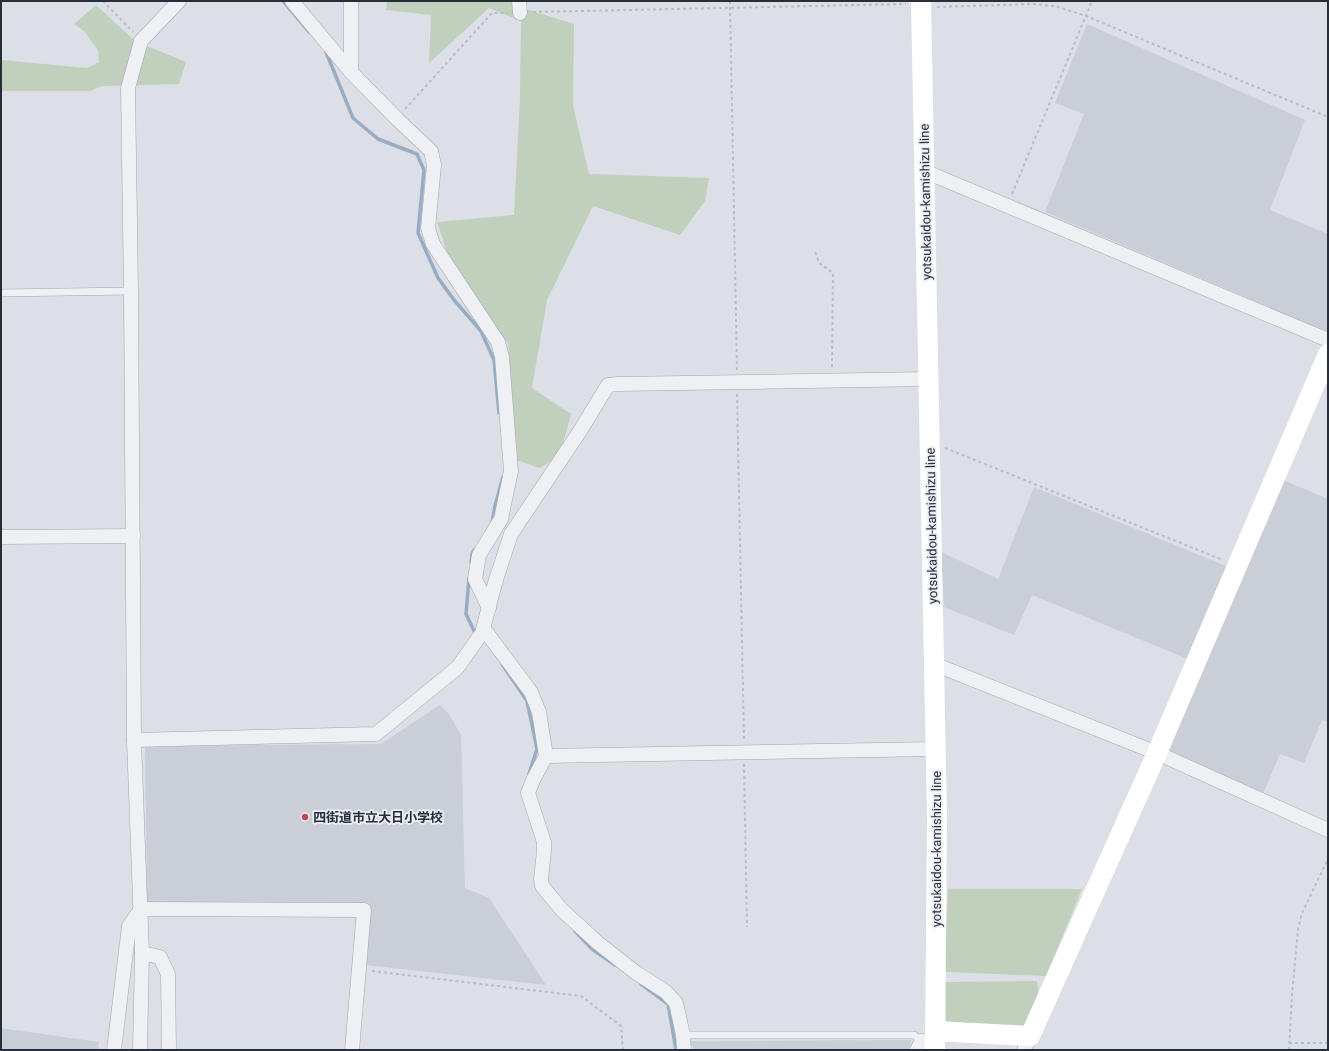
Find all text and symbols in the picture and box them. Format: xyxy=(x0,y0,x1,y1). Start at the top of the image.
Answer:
street label: yotsukaidou-kamishizu line xyxy=(917,124,934,280)
street label: yotsukaidou-kamishizu line xyxy=(923,448,940,604)
street label: yotsukaidou-kamishizu line xyxy=(929,771,944,927)
place label: 四街道市立大日小学校 xyxy=(313,810,443,825)
marker: 四街道市立大日小学校 xyxy=(300,812,310,822)

